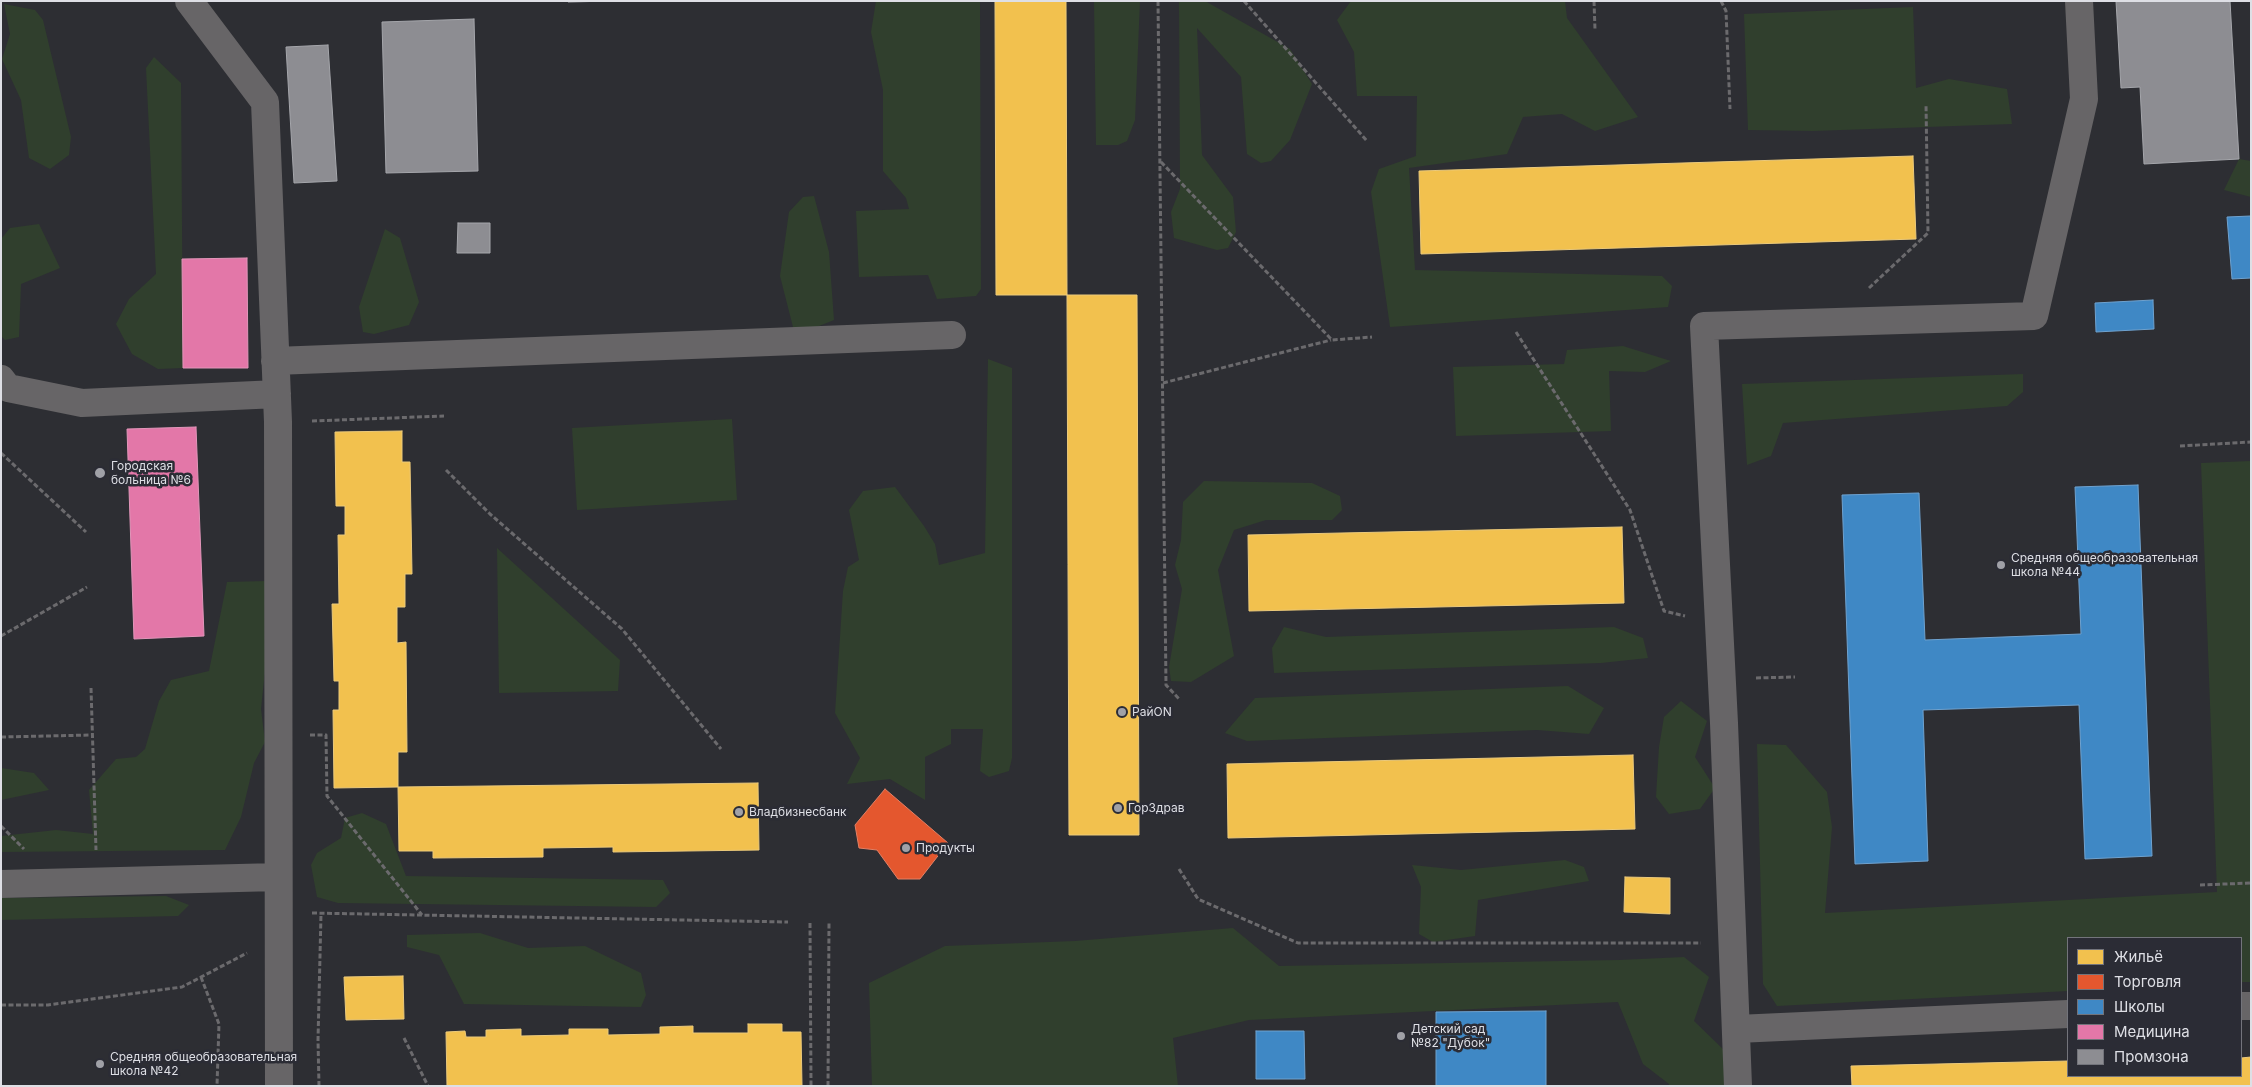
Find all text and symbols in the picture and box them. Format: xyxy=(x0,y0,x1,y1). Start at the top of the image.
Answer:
place label: Городская больница №6 xyxy=(111,459,191,487)
marker: Городская больница №6 xyxy=(93,466,107,480)
place label: Средняя общеобразовательная школа №44 xyxy=(2011,551,2198,579)
marker: Средняя общеобразовательная школа №44 xyxy=(1995,559,2007,571)
place label: РайON xyxy=(1132,705,1172,719)
marker: РайON xyxy=(1116,706,1128,718)
place label: ГорЗдрав xyxy=(1128,801,1184,815)
marker: ГорЗдрав xyxy=(1112,802,1124,814)
place label: Владбизнесбанк xyxy=(749,805,847,819)
marker: Владбизнесбанк xyxy=(733,806,745,818)
place label: Продукты xyxy=(916,841,975,855)
marker: Продукты xyxy=(900,842,912,854)
legend xyxy=(2067,937,2242,1077)
text: Жильё xyxy=(2114,947,2163,966)
text: Торговля xyxy=(2114,972,2181,991)
text: Школы xyxy=(2114,997,2165,1016)
place label: Детский сад №82 "Дубок" xyxy=(1411,1022,1490,1050)
text: Медицина xyxy=(2114,1022,2190,1041)
marker: Детский сад №82 "Дубок" xyxy=(1395,1030,1407,1042)
text: Промзона xyxy=(2114,1047,2189,1066)
place label: Средняя общеобразовательная школа №42 xyxy=(110,1050,297,1078)
marker: Средняя общеобразовательная школа №42 xyxy=(94,1058,106,1070)

